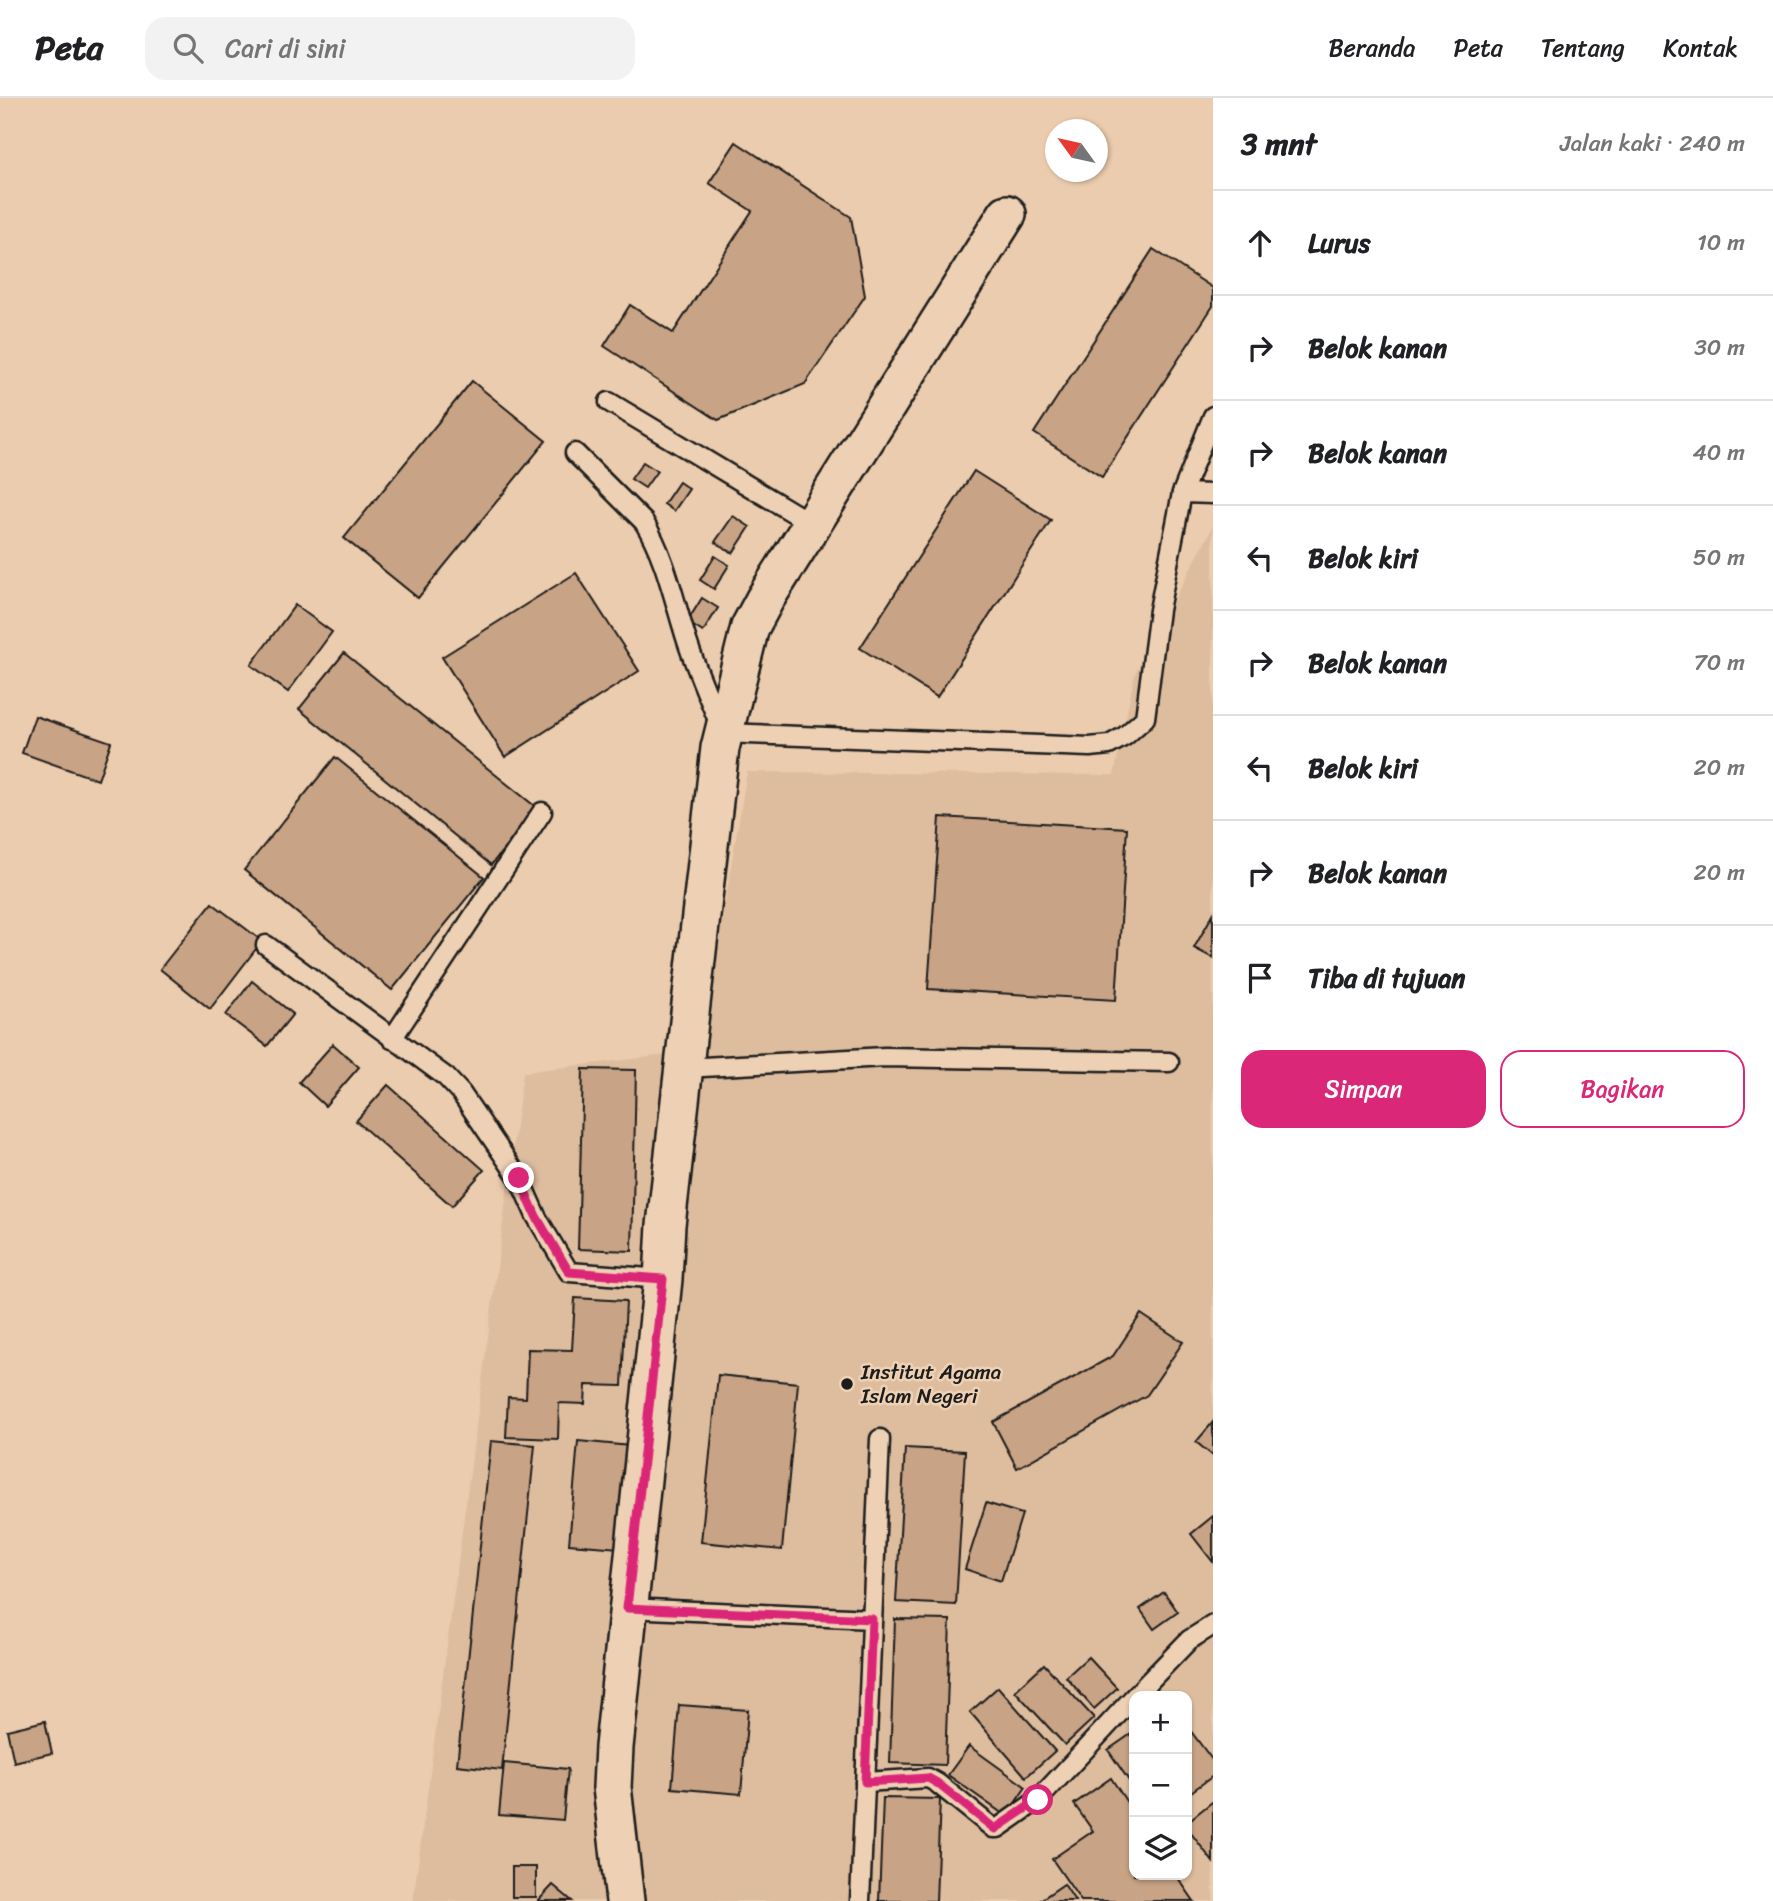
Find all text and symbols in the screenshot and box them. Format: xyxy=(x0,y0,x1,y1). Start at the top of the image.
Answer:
search box xyxy=(145,17,635,80)
text: Peta xyxy=(35,19,103,77)
text: Cari di sini xyxy=(225,25,346,71)
text: Beranda xyxy=(1328,27,1415,69)
text: Peta xyxy=(1453,27,1503,69)
text: Tentang xyxy=(1541,27,1625,69)
text: Kontak xyxy=(1663,27,1738,69)
icon: search xyxy=(169,29,207,67)
text: 3 mnt xyxy=(1241,117,1317,171)
north arrow xyxy=(1045,119,1108,182)
text: Jalan kaki · 240 m xyxy=(1560,123,1745,164)
text: Lurus xyxy=(1308,220,1371,266)
text: 10 m xyxy=(1697,222,1745,263)
icon: ahead xyxy=(1241,224,1279,262)
text: Belok kanan xyxy=(1308,325,1447,371)
text: 30 m xyxy=(1694,327,1745,368)
icon: right xyxy=(1241,329,1279,367)
text: Belok kanan xyxy=(1308,430,1447,476)
text: 40 m xyxy=(1692,432,1745,473)
icon: right xyxy=(1241,434,1279,472)
text: Belok kiri xyxy=(1308,535,1418,581)
text: 50 m xyxy=(1693,537,1745,578)
icon: left xyxy=(1241,539,1279,577)
text: Belok kanan xyxy=(1308,640,1447,686)
text: 70 m xyxy=(1694,642,1745,683)
icon: right xyxy=(1241,644,1279,682)
text: Belok kiri xyxy=(1308,745,1418,791)
text: 20 m xyxy=(1694,747,1745,788)
icon: left xyxy=(1241,749,1279,787)
text: Belok kanan xyxy=(1308,850,1447,896)
text: 20 m xyxy=(1694,852,1745,893)
icon: right xyxy=(1241,854,1279,892)
text: Tiba di tujuan xyxy=(1308,955,1465,1001)
icon: arrive xyxy=(1241,959,1279,997)
button: Simpan xyxy=(1241,1050,1486,1128)
button: Bagikan xyxy=(1500,1050,1745,1128)
route end xyxy=(503,1162,534,1193)
place label: Institut Agama Islam Negeri xyxy=(860,1353,1002,1415)
marker: Institut Agama Islam Negeri xyxy=(839,1376,855,1392)
map controls xyxy=(1129,1691,1192,1880)
button: + xyxy=(1129,1691,1192,1754)
button: − xyxy=(1129,1754,1192,1817)
route start xyxy=(1022,1784,1053,1815)
button: layers xyxy=(1129,1817,1192,1880)

